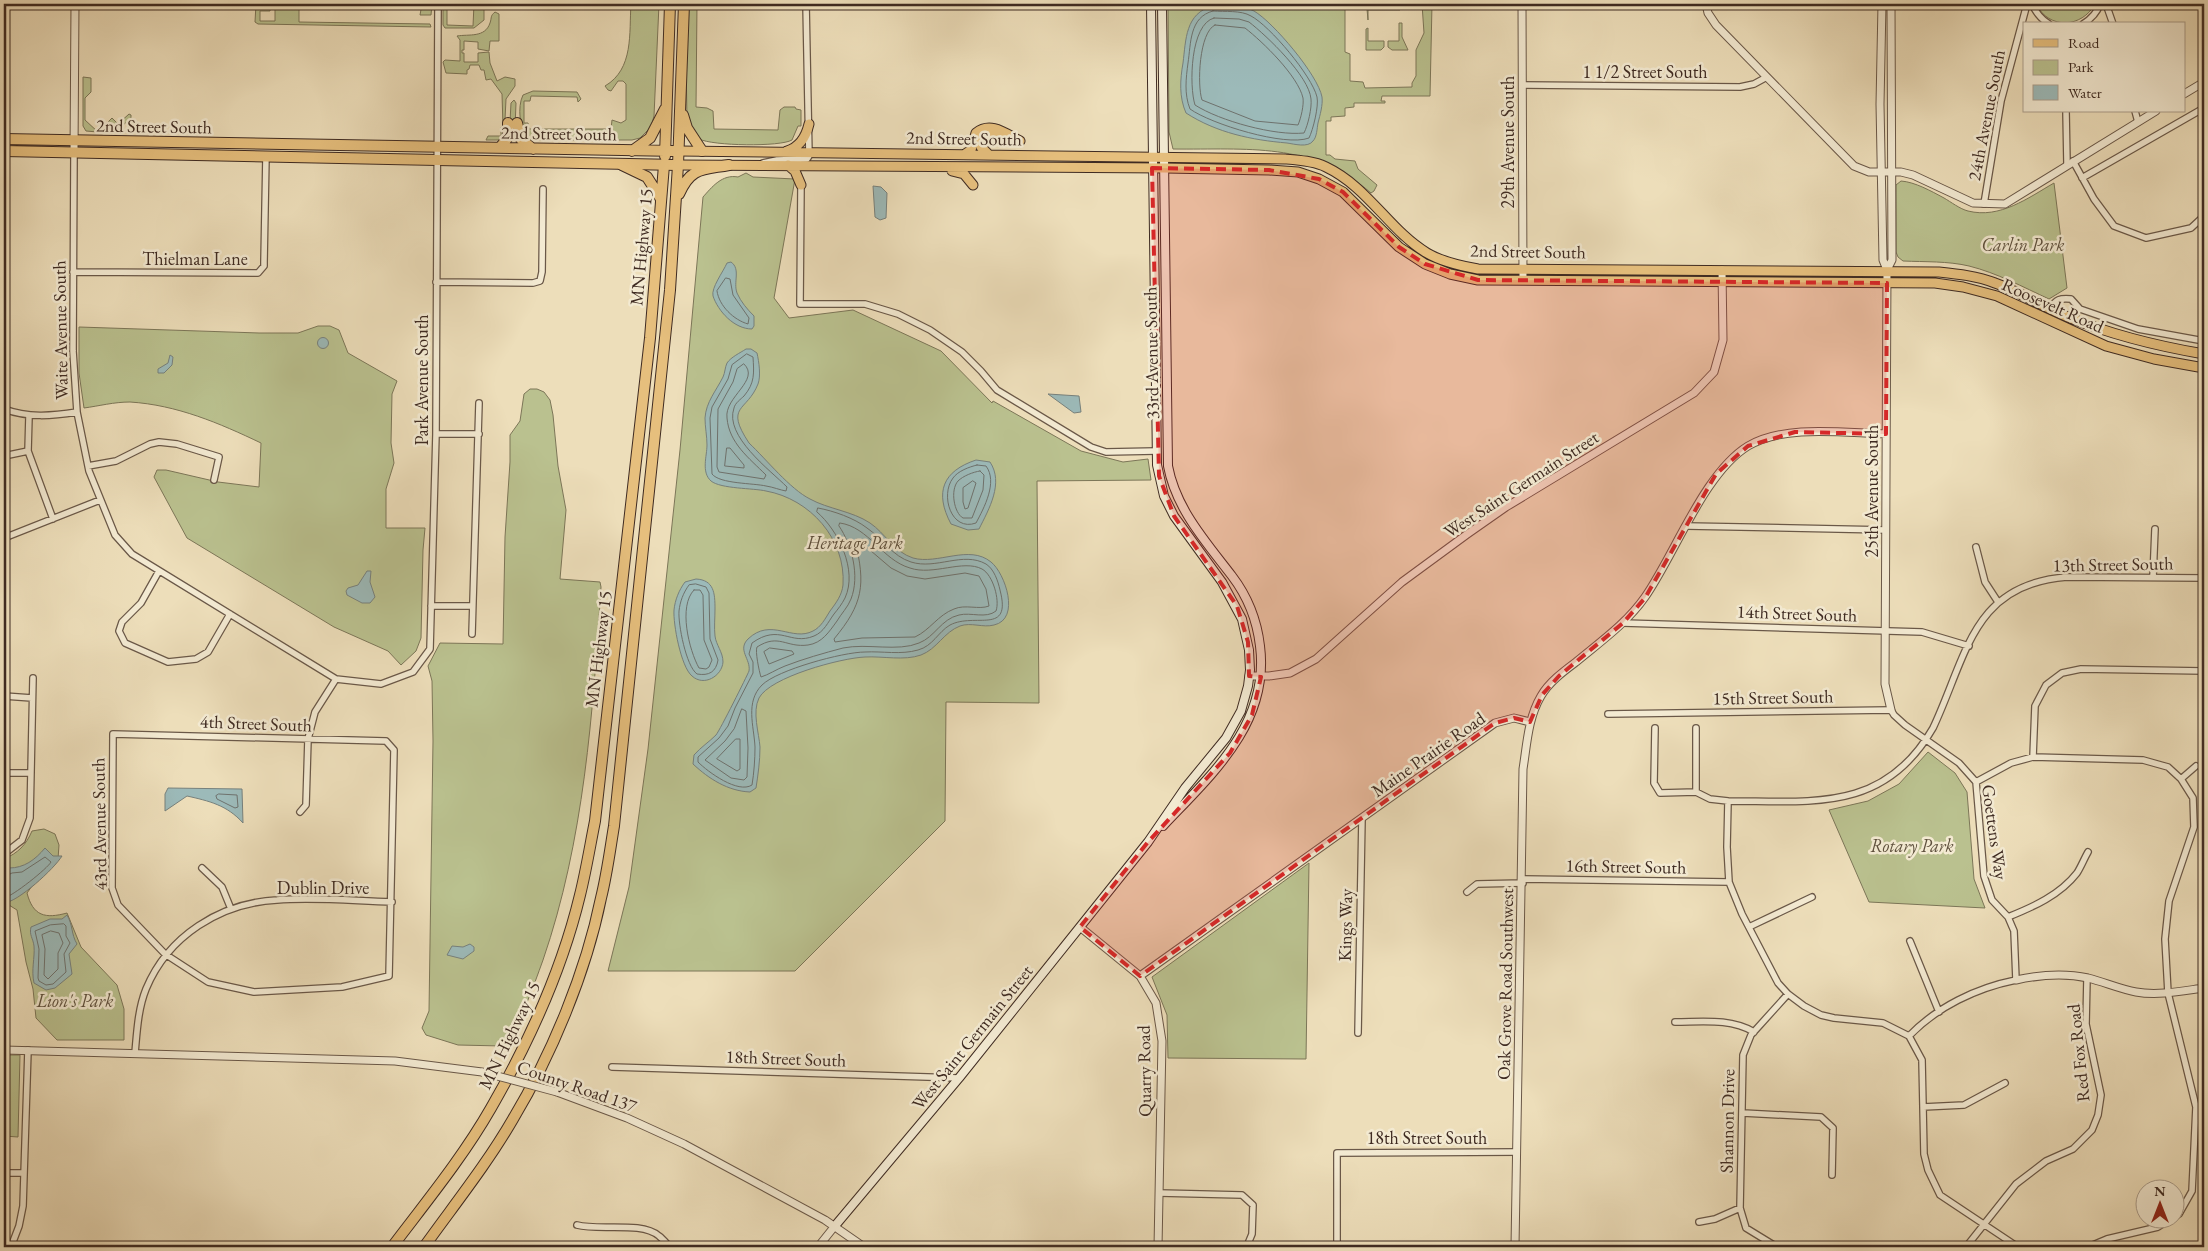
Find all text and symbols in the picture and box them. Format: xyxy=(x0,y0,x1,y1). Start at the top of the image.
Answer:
legend xyxy=(2023,22,2186,112)
text: Road xyxy=(2068,33,2100,52)
street label: 24th Avenue South xyxy=(1962,48,2010,182)
text: Park xyxy=(2068,57,2095,76)
street label: 1 1/2 Street South xyxy=(1582,60,1708,83)
street label: 29th Avenue South xyxy=(1496,76,1519,208)
text: Water xyxy=(2068,83,2102,102)
street label: 2nd Street South xyxy=(96,113,212,139)
street label: 2nd Street South xyxy=(501,120,617,146)
street label: 2nd Street South xyxy=(906,125,1022,151)
street label: MN Highway 15 xyxy=(624,187,658,307)
park label: Carlin Park xyxy=(1982,233,2064,256)
street label: 2nd Street South xyxy=(1470,238,1586,264)
street label: Thielman Lane xyxy=(142,247,248,270)
street label: Waite Avenue South xyxy=(47,260,73,400)
street label: Roosevelt Road xyxy=(1998,272,2108,338)
street label: 33rd Avenue South xyxy=(1138,286,1164,420)
street label: Park Avenue South xyxy=(410,314,433,446)
street label: West Saint Germain Street xyxy=(1439,425,1603,543)
street label: 25th Avenue South xyxy=(1860,425,1883,557)
park label: Heritage Park xyxy=(806,531,903,555)
street label: 13th Street South xyxy=(2052,551,2174,577)
street label: MN Highway 15 xyxy=(579,589,617,709)
street label: 14th Street South xyxy=(1736,599,1858,627)
street label: 15th Street South xyxy=(1712,684,1834,710)
street label: Maine Prairie Road xyxy=(1367,706,1490,802)
street label: 4th Street South xyxy=(200,710,312,736)
street label: 43rd Avenue South xyxy=(86,757,112,891)
street label: Goettens Way xyxy=(1977,783,2013,881)
park label: Rotary Park xyxy=(1870,834,1954,858)
street label: 16th Street South xyxy=(1565,853,1687,879)
street label: Dublin Drive xyxy=(277,876,369,899)
street label: Kings Way xyxy=(1333,888,1357,962)
street label: Oak Grove Road Southwest xyxy=(1492,888,1518,1080)
street label: West Saint Germain Street xyxy=(906,960,1038,1114)
street label: MN Highway 15 xyxy=(473,977,545,1093)
park label: Lion's Park xyxy=(36,989,113,1012)
street label: Red Fox Road xyxy=(2061,1002,2095,1103)
street label: Quarry Road xyxy=(1132,1024,1156,1117)
street label: 18th Street South xyxy=(725,1044,847,1072)
street label: County Road 137 xyxy=(514,1055,640,1117)
street label: Shannon Drive xyxy=(1715,1069,1739,1173)
street label: 18th Street South xyxy=(1367,1126,1487,1149)
north arrow xyxy=(2136,1178,2186,1228)
text: N xyxy=(2154,1182,2166,1200)

